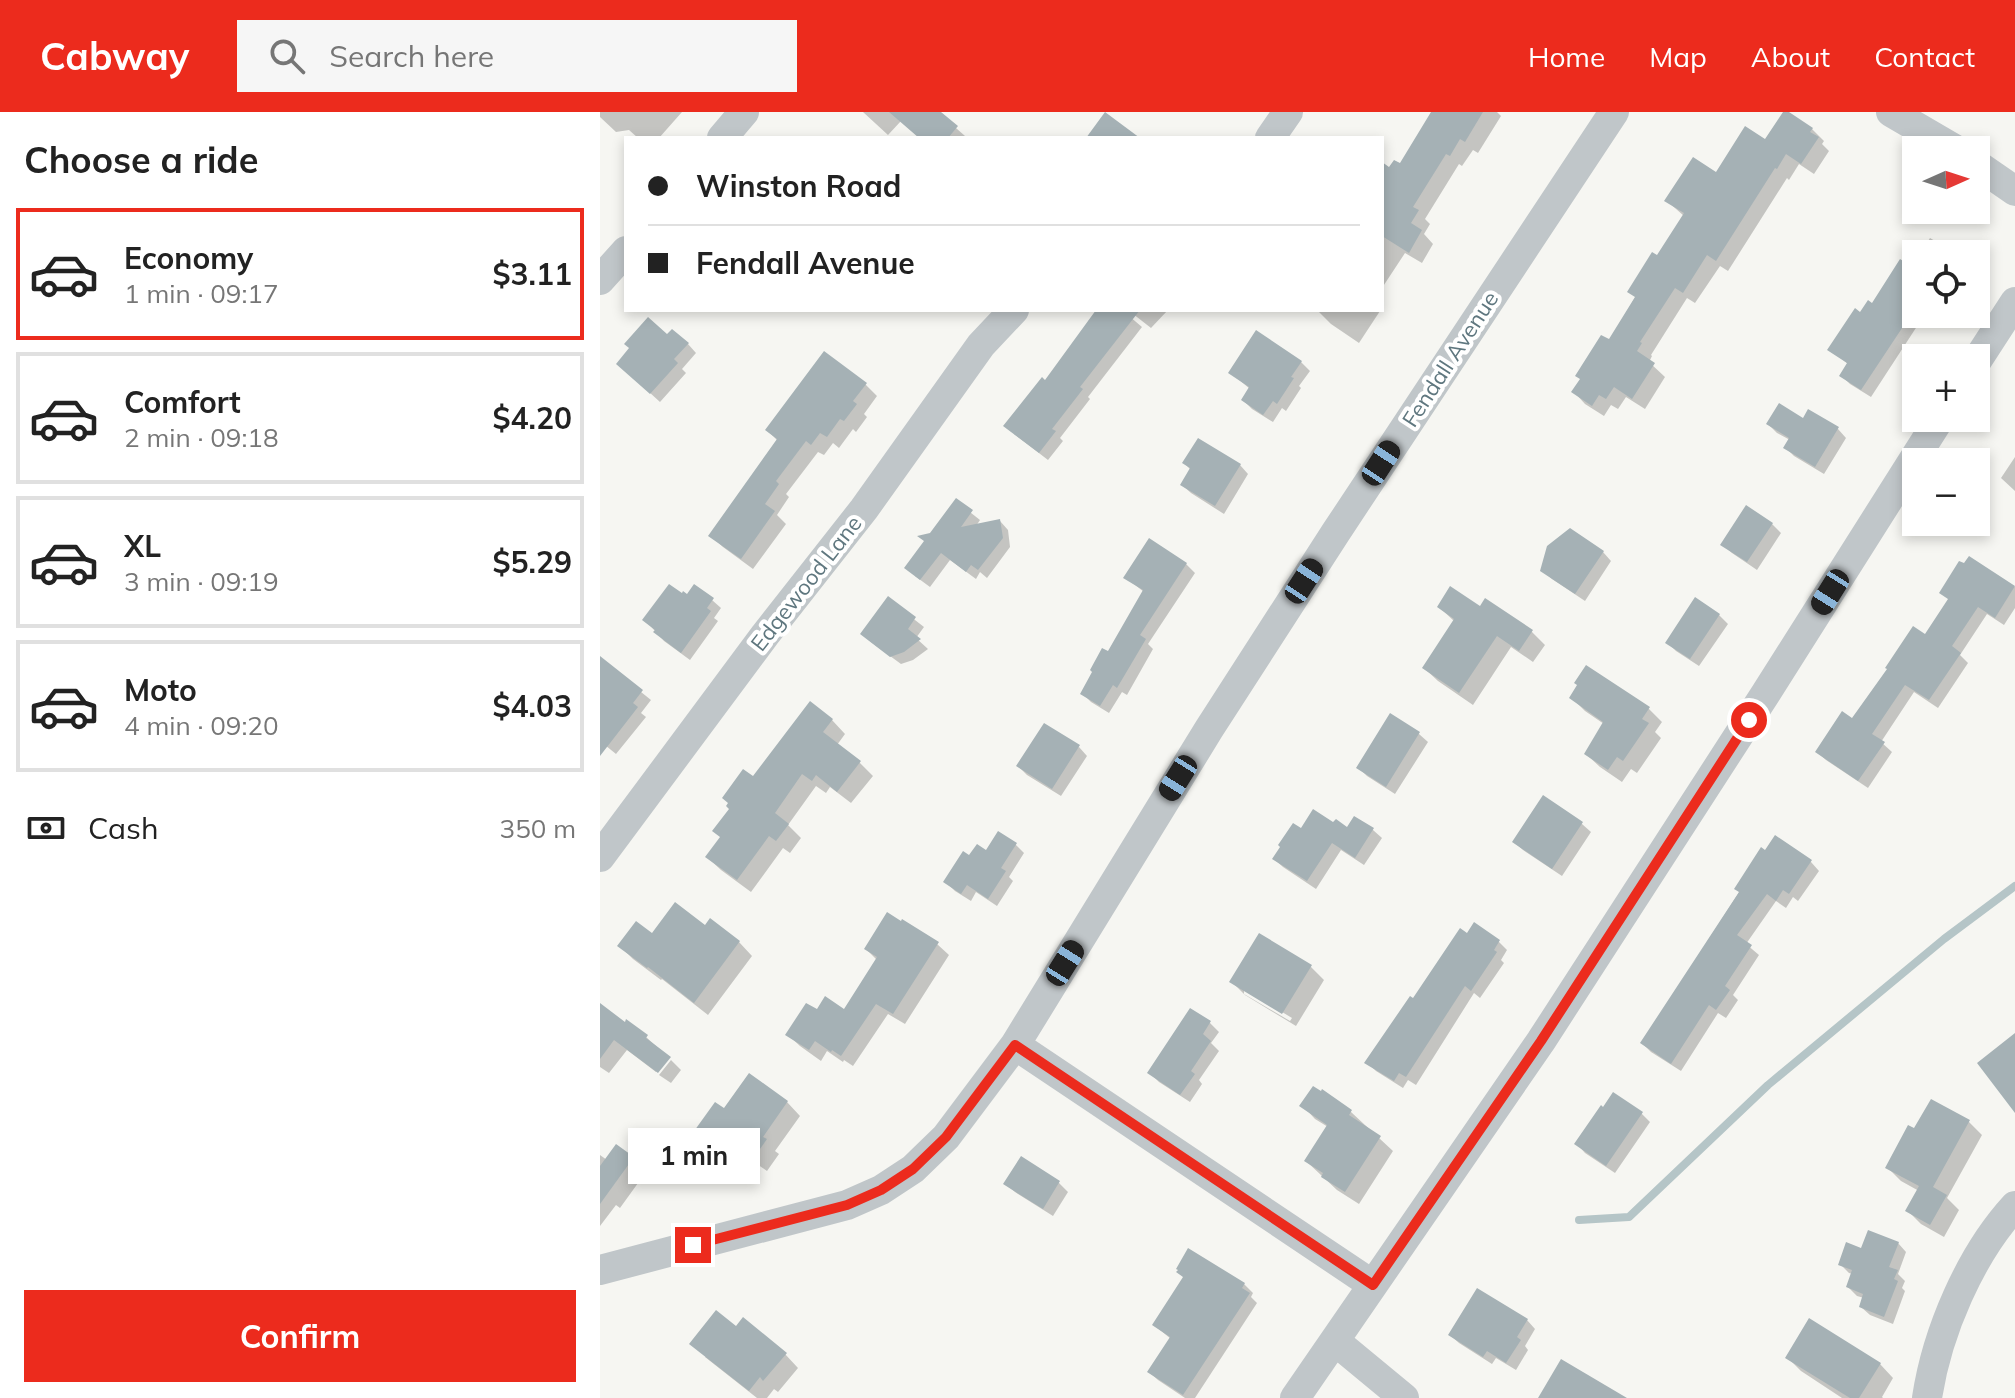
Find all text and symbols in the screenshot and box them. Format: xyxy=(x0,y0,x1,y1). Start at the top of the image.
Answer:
search box xyxy=(237,20,797,92)
text: Cabway xyxy=(40,32,189,80)
icon: search xyxy=(265,34,309,78)
text: Search here xyxy=(329,37,494,75)
text: Home xyxy=(1528,39,1605,74)
text: Map xyxy=(1649,39,1707,74)
text: About xyxy=(1751,39,1830,74)
text: Contact xyxy=(1874,39,1975,74)
north arrow xyxy=(1902,136,1990,224)
map controls xyxy=(1902,136,1990,536)
text: Choose a ride xyxy=(24,137,258,182)
text: Winston Road xyxy=(696,167,901,205)
icon: car xyxy=(28,238,100,310)
text: Economy xyxy=(124,239,253,277)
button: locate xyxy=(1902,240,1990,328)
text: Fendall Avenue xyxy=(696,244,915,282)
text: $3.11 xyxy=(493,255,572,293)
text: 1 min · 09:17 xyxy=(124,277,279,310)
street label: Fendall Avenue xyxy=(1396,286,1504,432)
button: + xyxy=(1902,344,1990,432)
icon: car xyxy=(28,382,100,454)
text: Comfort xyxy=(124,383,241,421)
text: $4.20 xyxy=(493,399,572,437)
text: 2 min · 09:18 xyxy=(124,421,279,454)
car xyxy=(1358,436,1404,490)
button: − xyxy=(1902,448,1990,536)
street label: Edgewood Lane xyxy=(744,510,868,656)
icon: car xyxy=(28,526,100,598)
text: XL xyxy=(124,527,161,565)
text: $5.29 xyxy=(493,543,572,581)
car xyxy=(1281,554,1327,608)
text: 3 min · 09:19 xyxy=(124,565,279,598)
car xyxy=(1807,565,1853,619)
icon: car xyxy=(28,670,100,742)
text: Moto xyxy=(124,671,197,709)
text: $4.03 xyxy=(493,687,572,725)
route start xyxy=(1731,702,1767,738)
text: 4 min · 09:20 xyxy=(124,709,279,742)
car xyxy=(1155,751,1201,805)
icon: cash xyxy=(24,806,68,850)
text: Cash xyxy=(88,809,159,847)
text: 350 m xyxy=(500,812,576,845)
car xyxy=(1042,936,1088,990)
callout: 1 min xyxy=(627,1129,759,1185)
text: 1 min xyxy=(660,1139,728,1172)
route end xyxy=(675,1227,711,1263)
button: Confirm xyxy=(24,1290,576,1382)

